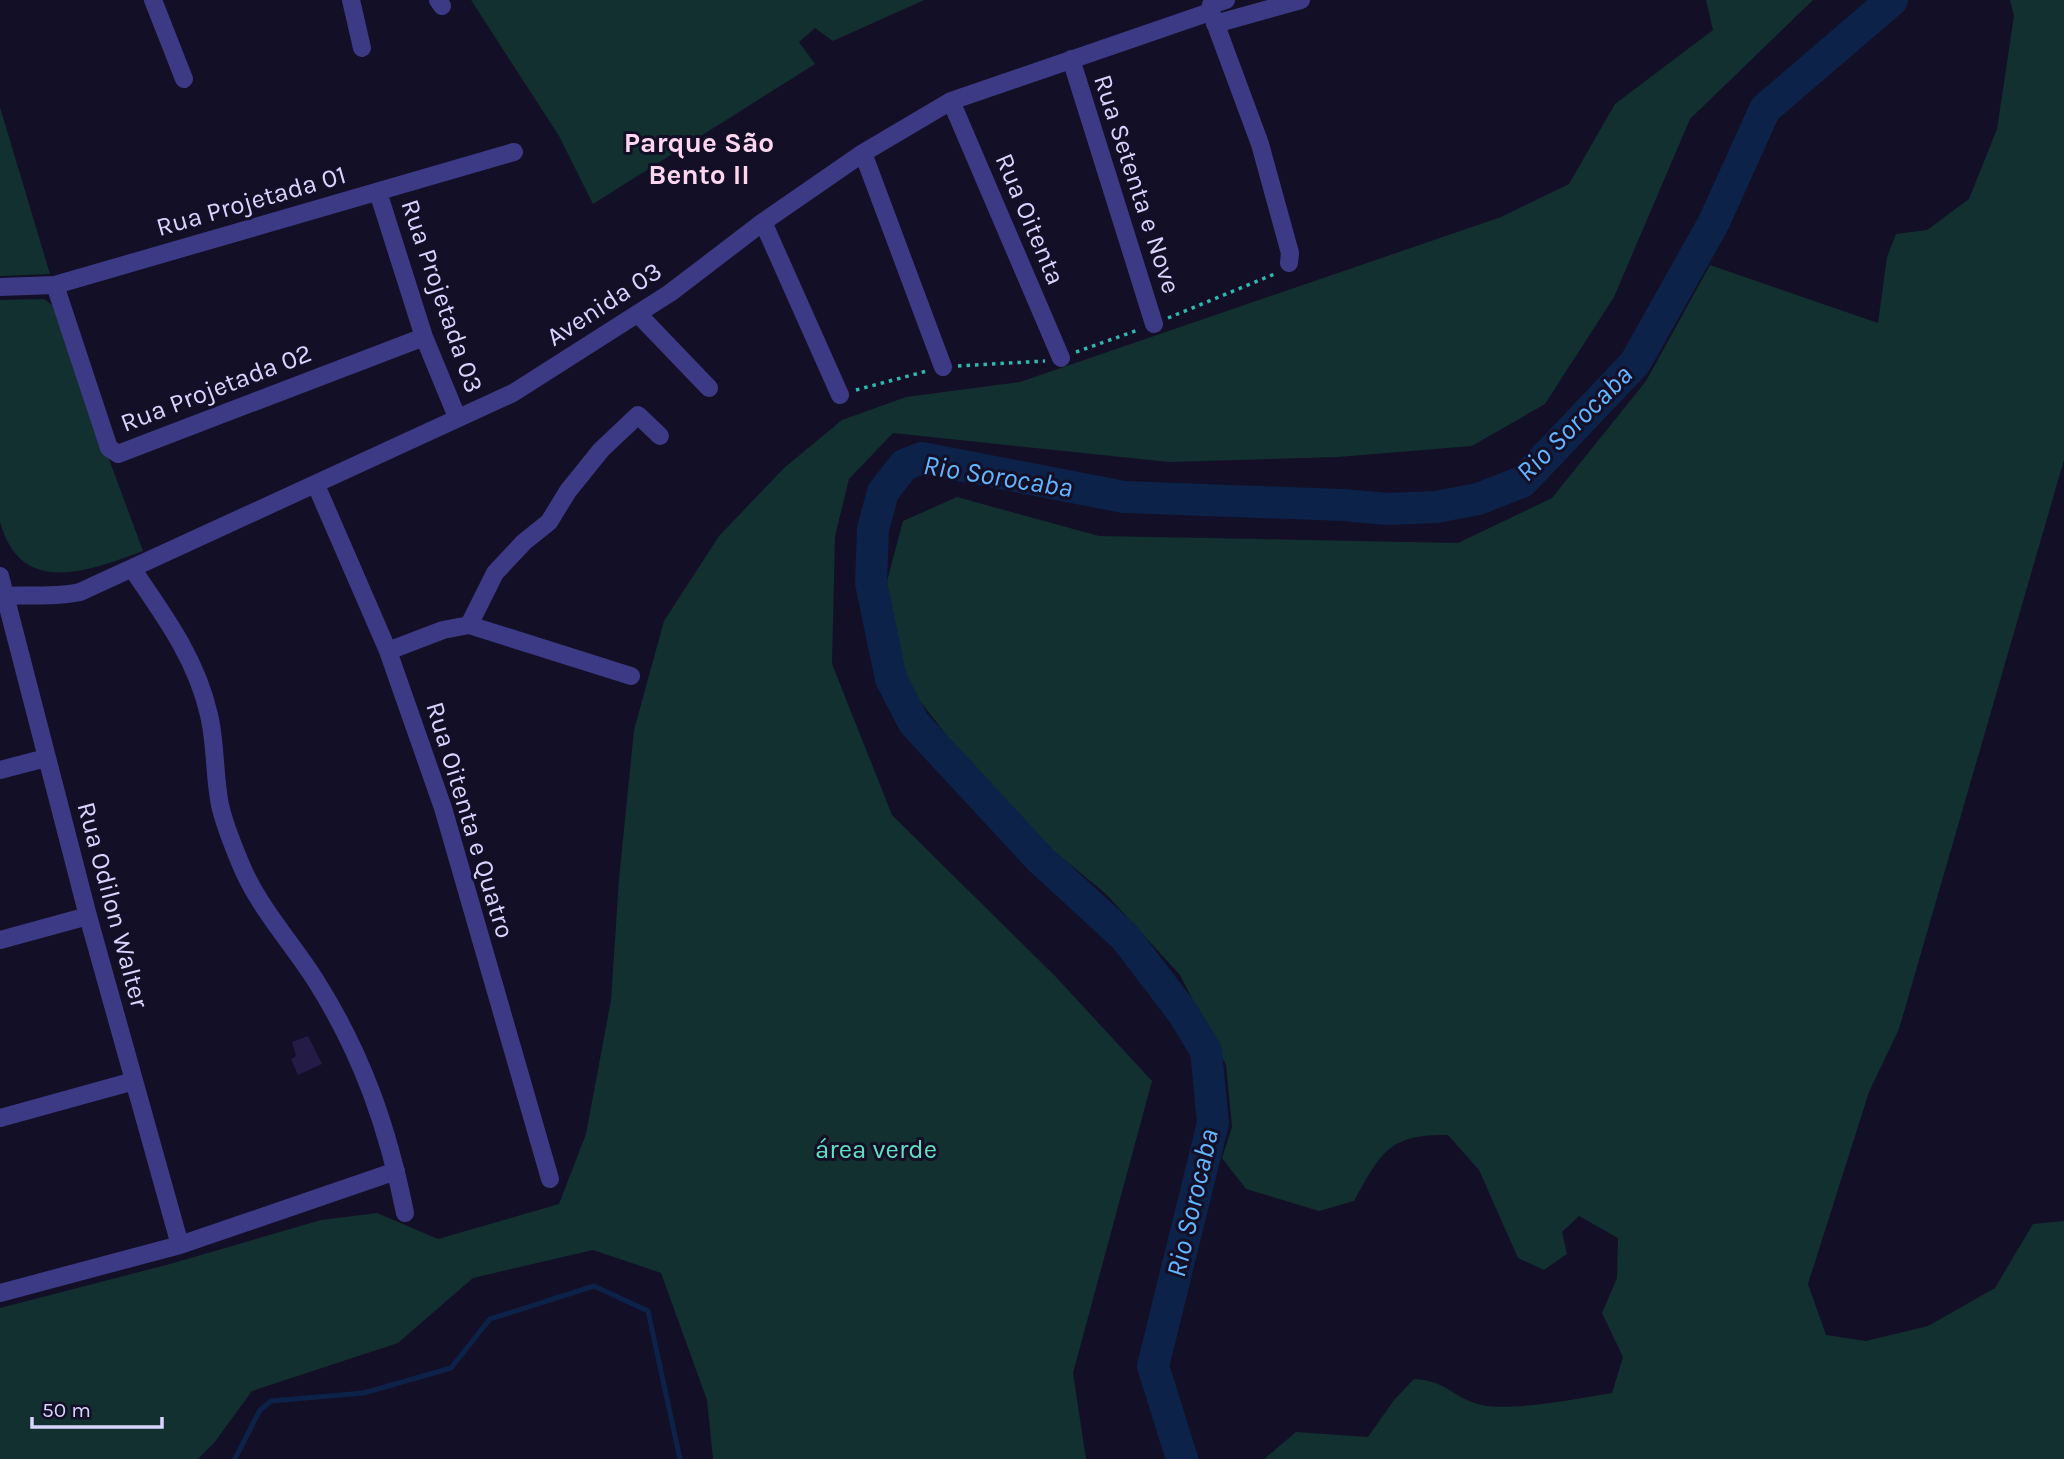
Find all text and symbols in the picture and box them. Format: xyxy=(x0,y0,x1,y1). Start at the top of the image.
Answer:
street label: Rua Setenta e Nove xyxy=(1087,71,1187,297)
district label: Parque São Bento II xyxy=(624,126,774,191)
street label: Rua Oitenta xyxy=(988,149,1072,289)
street label: Rua Projetada 01 xyxy=(153,159,349,243)
street label: Rua Projetada 03 xyxy=(394,195,490,397)
street label: Avenida 03 xyxy=(541,255,667,353)
street label: Rua Projetada 02 xyxy=(116,337,316,439)
water label: Rio Sorocaba xyxy=(1509,358,1639,488)
water label: Rio Sorocaba xyxy=(921,448,1075,504)
street label: Rua Oitenta e Quatro xyxy=(419,698,521,942)
street label: Rua Odilon Walter xyxy=(71,799,156,1012)
water label: Rio Sorocaba xyxy=(1159,1126,1225,1280)
park label: área verde xyxy=(815,1134,937,1165)
scale bar xyxy=(32,1386,161,1430)
text: 50 m xyxy=(42,1398,91,1422)

